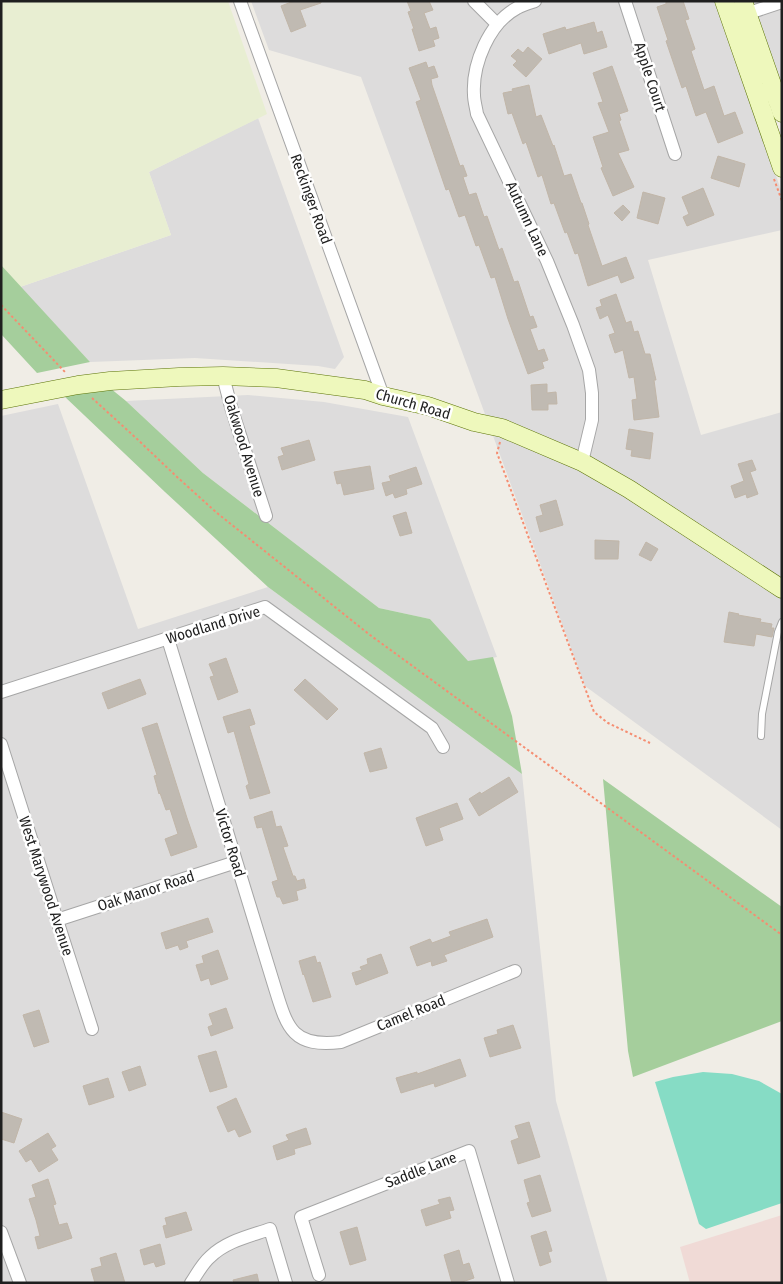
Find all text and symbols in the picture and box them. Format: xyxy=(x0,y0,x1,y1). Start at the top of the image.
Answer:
street label: Apple Court xyxy=(630,40,670,114)
street label: Reckinger Road xyxy=(286,152,336,246)
street label: Autumn Lane xyxy=(502,179,552,259)
street label: Church Road xyxy=(374,385,452,423)
street label: Oakwood Avenue xyxy=(220,393,268,499)
street label: Woodland Drive xyxy=(164,602,262,648)
street label: Victor Road xyxy=(211,807,249,879)
street label: West Marywood Avenue xyxy=(15,814,77,958)
street label: Oak Manor Road xyxy=(95,867,197,915)
street label: Camel Road xyxy=(374,991,448,1035)
street label: Saddle Lane xyxy=(383,1148,459,1192)

